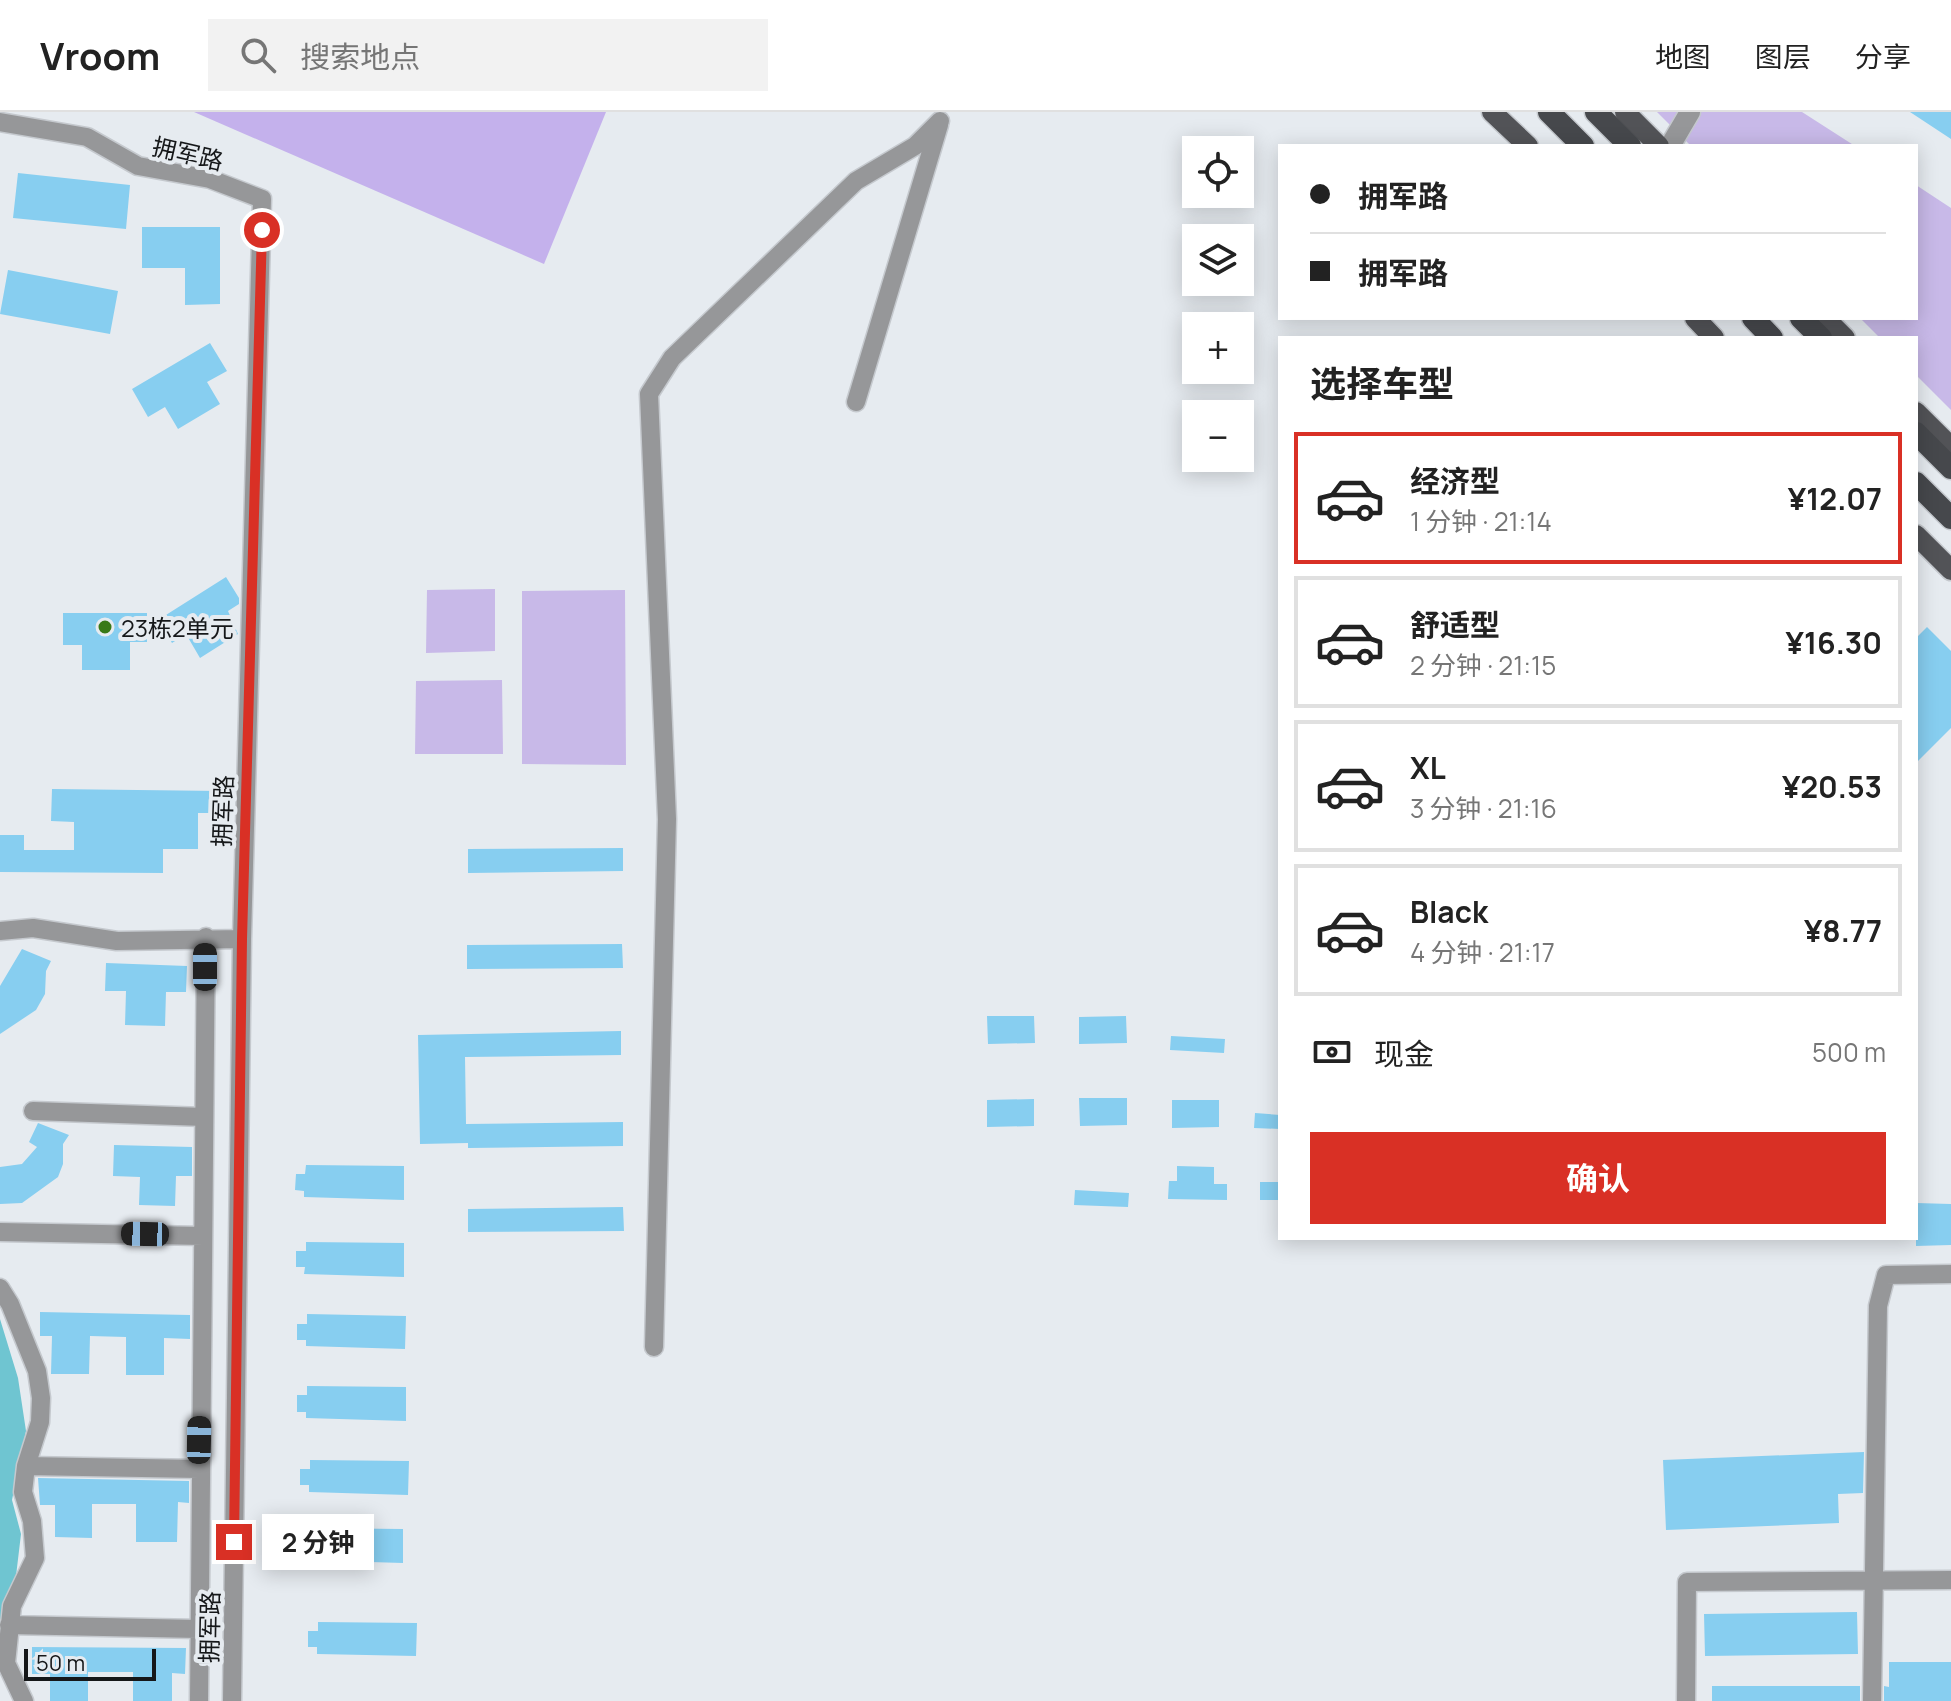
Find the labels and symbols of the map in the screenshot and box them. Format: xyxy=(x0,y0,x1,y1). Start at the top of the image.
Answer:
street label: 拥军路 xyxy=(149,129,227,177)
route start xyxy=(244,212,280,248)
place label: 23栋2单元 xyxy=(121,611,234,644)
marker: 23栋2单元 xyxy=(96,618,114,636)
street label: 拥军路 xyxy=(204,774,240,848)
car xyxy=(193,943,217,991)
car xyxy=(121,1222,169,1246)
car xyxy=(187,1416,211,1464)
callout: 2 分钟 xyxy=(262,1514,374,1570)
route end xyxy=(216,1524,252,1560)
street label: 拥军路 xyxy=(192,1591,226,1663)
scale bar xyxy=(24,1645,156,1681)

